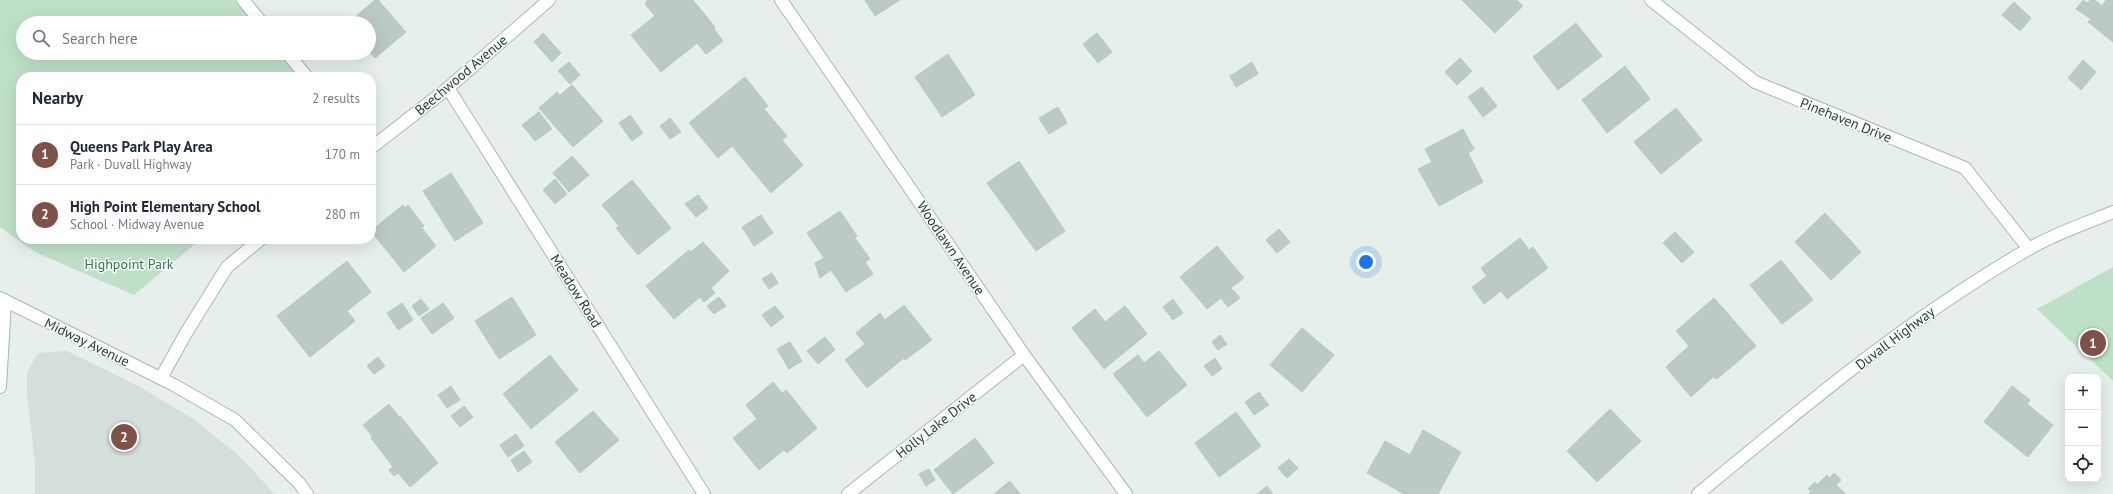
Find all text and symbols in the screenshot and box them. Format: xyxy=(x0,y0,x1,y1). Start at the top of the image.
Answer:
search box xyxy=(16,16,376,60)
icon: search xyxy=(30,27,52,49)
text: Search here xyxy=(62,29,138,48)
street label: Beechwood Avenue xyxy=(411,31,511,119)
text: Nearby xyxy=(32,87,83,109)
text: 2 results xyxy=(312,90,360,107)
street label: Pinehaven Drive xyxy=(1797,93,1895,147)
text: Queens Park Play Area xyxy=(70,137,213,156)
text: 1 xyxy=(41,146,49,163)
text: 170 m xyxy=(325,146,360,163)
text: Park · Duvall Highway xyxy=(70,156,192,173)
text: High Point Elementary School xyxy=(70,197,260,216)
street label: Woodlawn Avenue xyxy=(913,198,989,298)
text: 2 xyxy=(41,206,49,223)
text: 280 m xyxy=(325,206,360,223)
text: School · Midway Avenue xyxy=(70,216,204,233)
street label: Meadow Road xyxy=(546,251,606,331)
your location xyxy=(1356,252,1376,272)
park label: Highpoint Park xyxy=(84,255,174,273)
street label: Duvall Highway xyxy=(1852,302,1938,374)
street label: Midway Avenue xyxy=(41,314,133,370)
pin: 1 xyxy=(2080,328,2106,358)
map controls xyxy=(2065,374,2101,482)
button: + xyxy=(2065,374,2101,410)
street label: Holly Lake Drive xyxy=(892,388,980,462)
button: − xyxy=(2065,410,2101,446)
pin: 2 xyxy=(111,422,137,452)
button: locate xyxy=(2065,446,2101,482)

